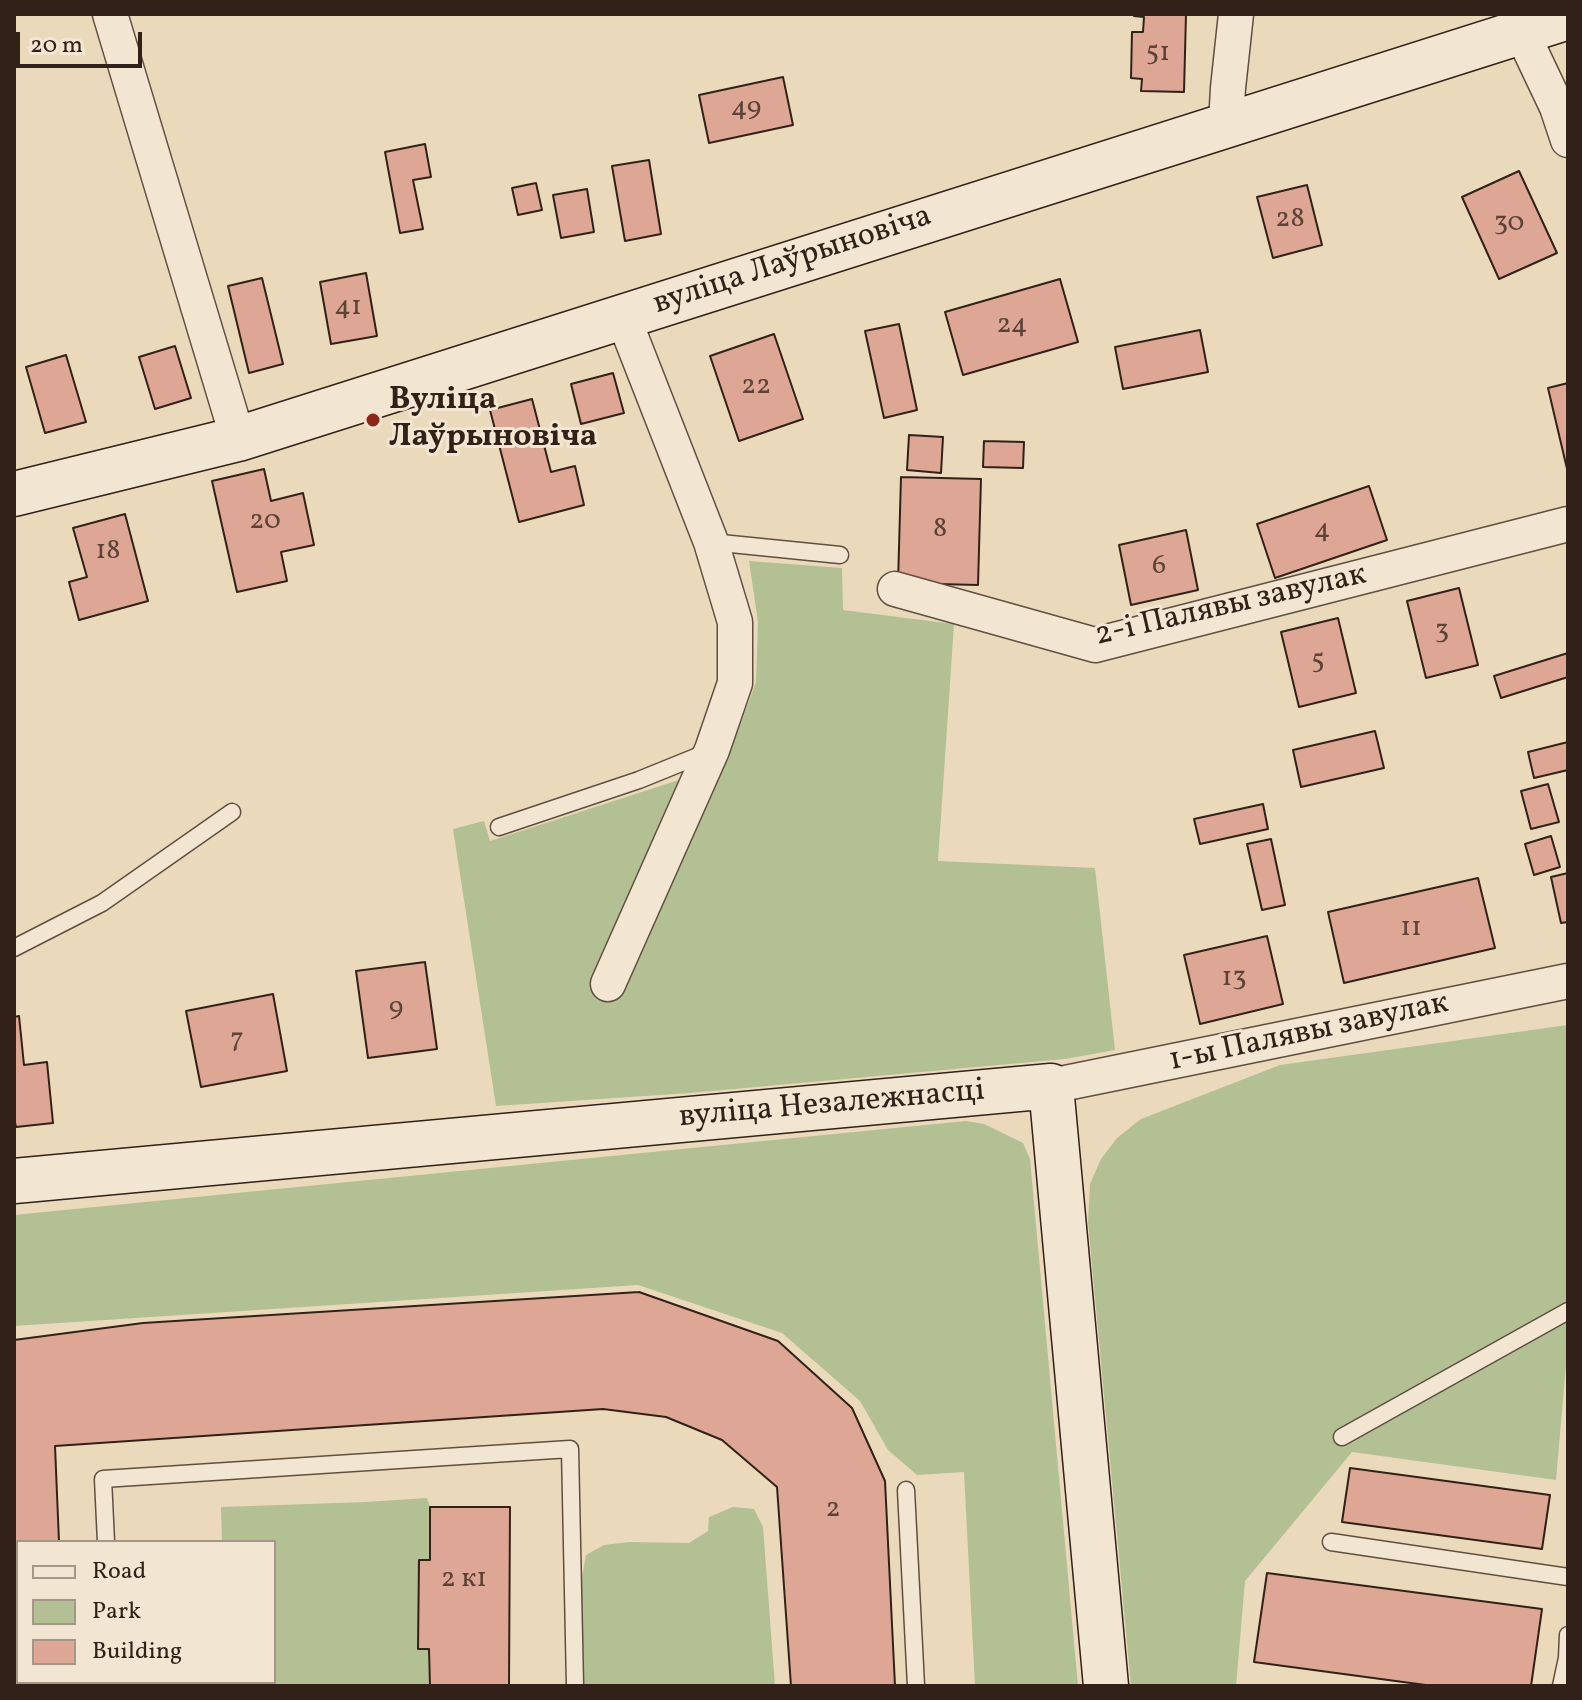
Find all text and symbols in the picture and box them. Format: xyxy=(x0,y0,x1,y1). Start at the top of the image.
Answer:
scale bar xyxy=(20,16,146,66)
text: 20 m xyxy=(30,29,83,63)
house number: 51 xyxy=(1146,38,1170,72)
house number: 49 xyxy=(731,93,761,127)
street label: вуліца Лаўрыновіча xyxy=(649,199,937,325)
house number: 28 xyxy=(1275,204,1305,238)
house number: 30 xyxy=(1494,208,1524,242)
house number: 41 xyxy=(334,292,362,326)
house number: 24 xyxy=(997,310,1027,344)
house number: 22 xyxy=(741,371,771,405)
place label: Вуліца Лаўрыновіча xyxy=(389,383,597,458)
marker: Вуліца Лаўрыновіча xyxy=(364,411,382,429)
house number: 20 xyxy=(249,506,281,540)
house number: 8 xyxy=(933,514,947,548)
house number: 4 xyxy=(1314,515,1330,549)
house number: 18 xyxy=(95,536,121,570)
house number: 6 xyxy=(1152,551,1166,585)
street label: 2-і Палявы завулак xyxy=(1092,557,1370,657)
house number: 3 xyxy=(1435,616,1449,650)
house number: 5 xyxy=(1311,646,1325,680)
house number: 11 xyxy=(1400,913,1422,947)
house number: 13 xyxy=(1221,963,1247,997)
street label: 1-ы Палявы завулак xyxy=(1166,986,1452,1082)
house number: 9 xyxy=(389,993,403,1027)
house number: 7 xyxy=(230,1024,244,1058)
street label: вуліца Незалежнасці xyxy=(677,1073,987,1139)
house number: 2 xyxy=(825,1494,841,1528)
legend xyxy=(16,1540,276,1684)
text: Road xyxy=(92,1555,146,1589)
house number: 2 к1 xyxy=(441,1564,487,1598)
text: Park xyxy=(92,1595,141,1629)
text: Building xyxy=(92,1635,182,1669)

